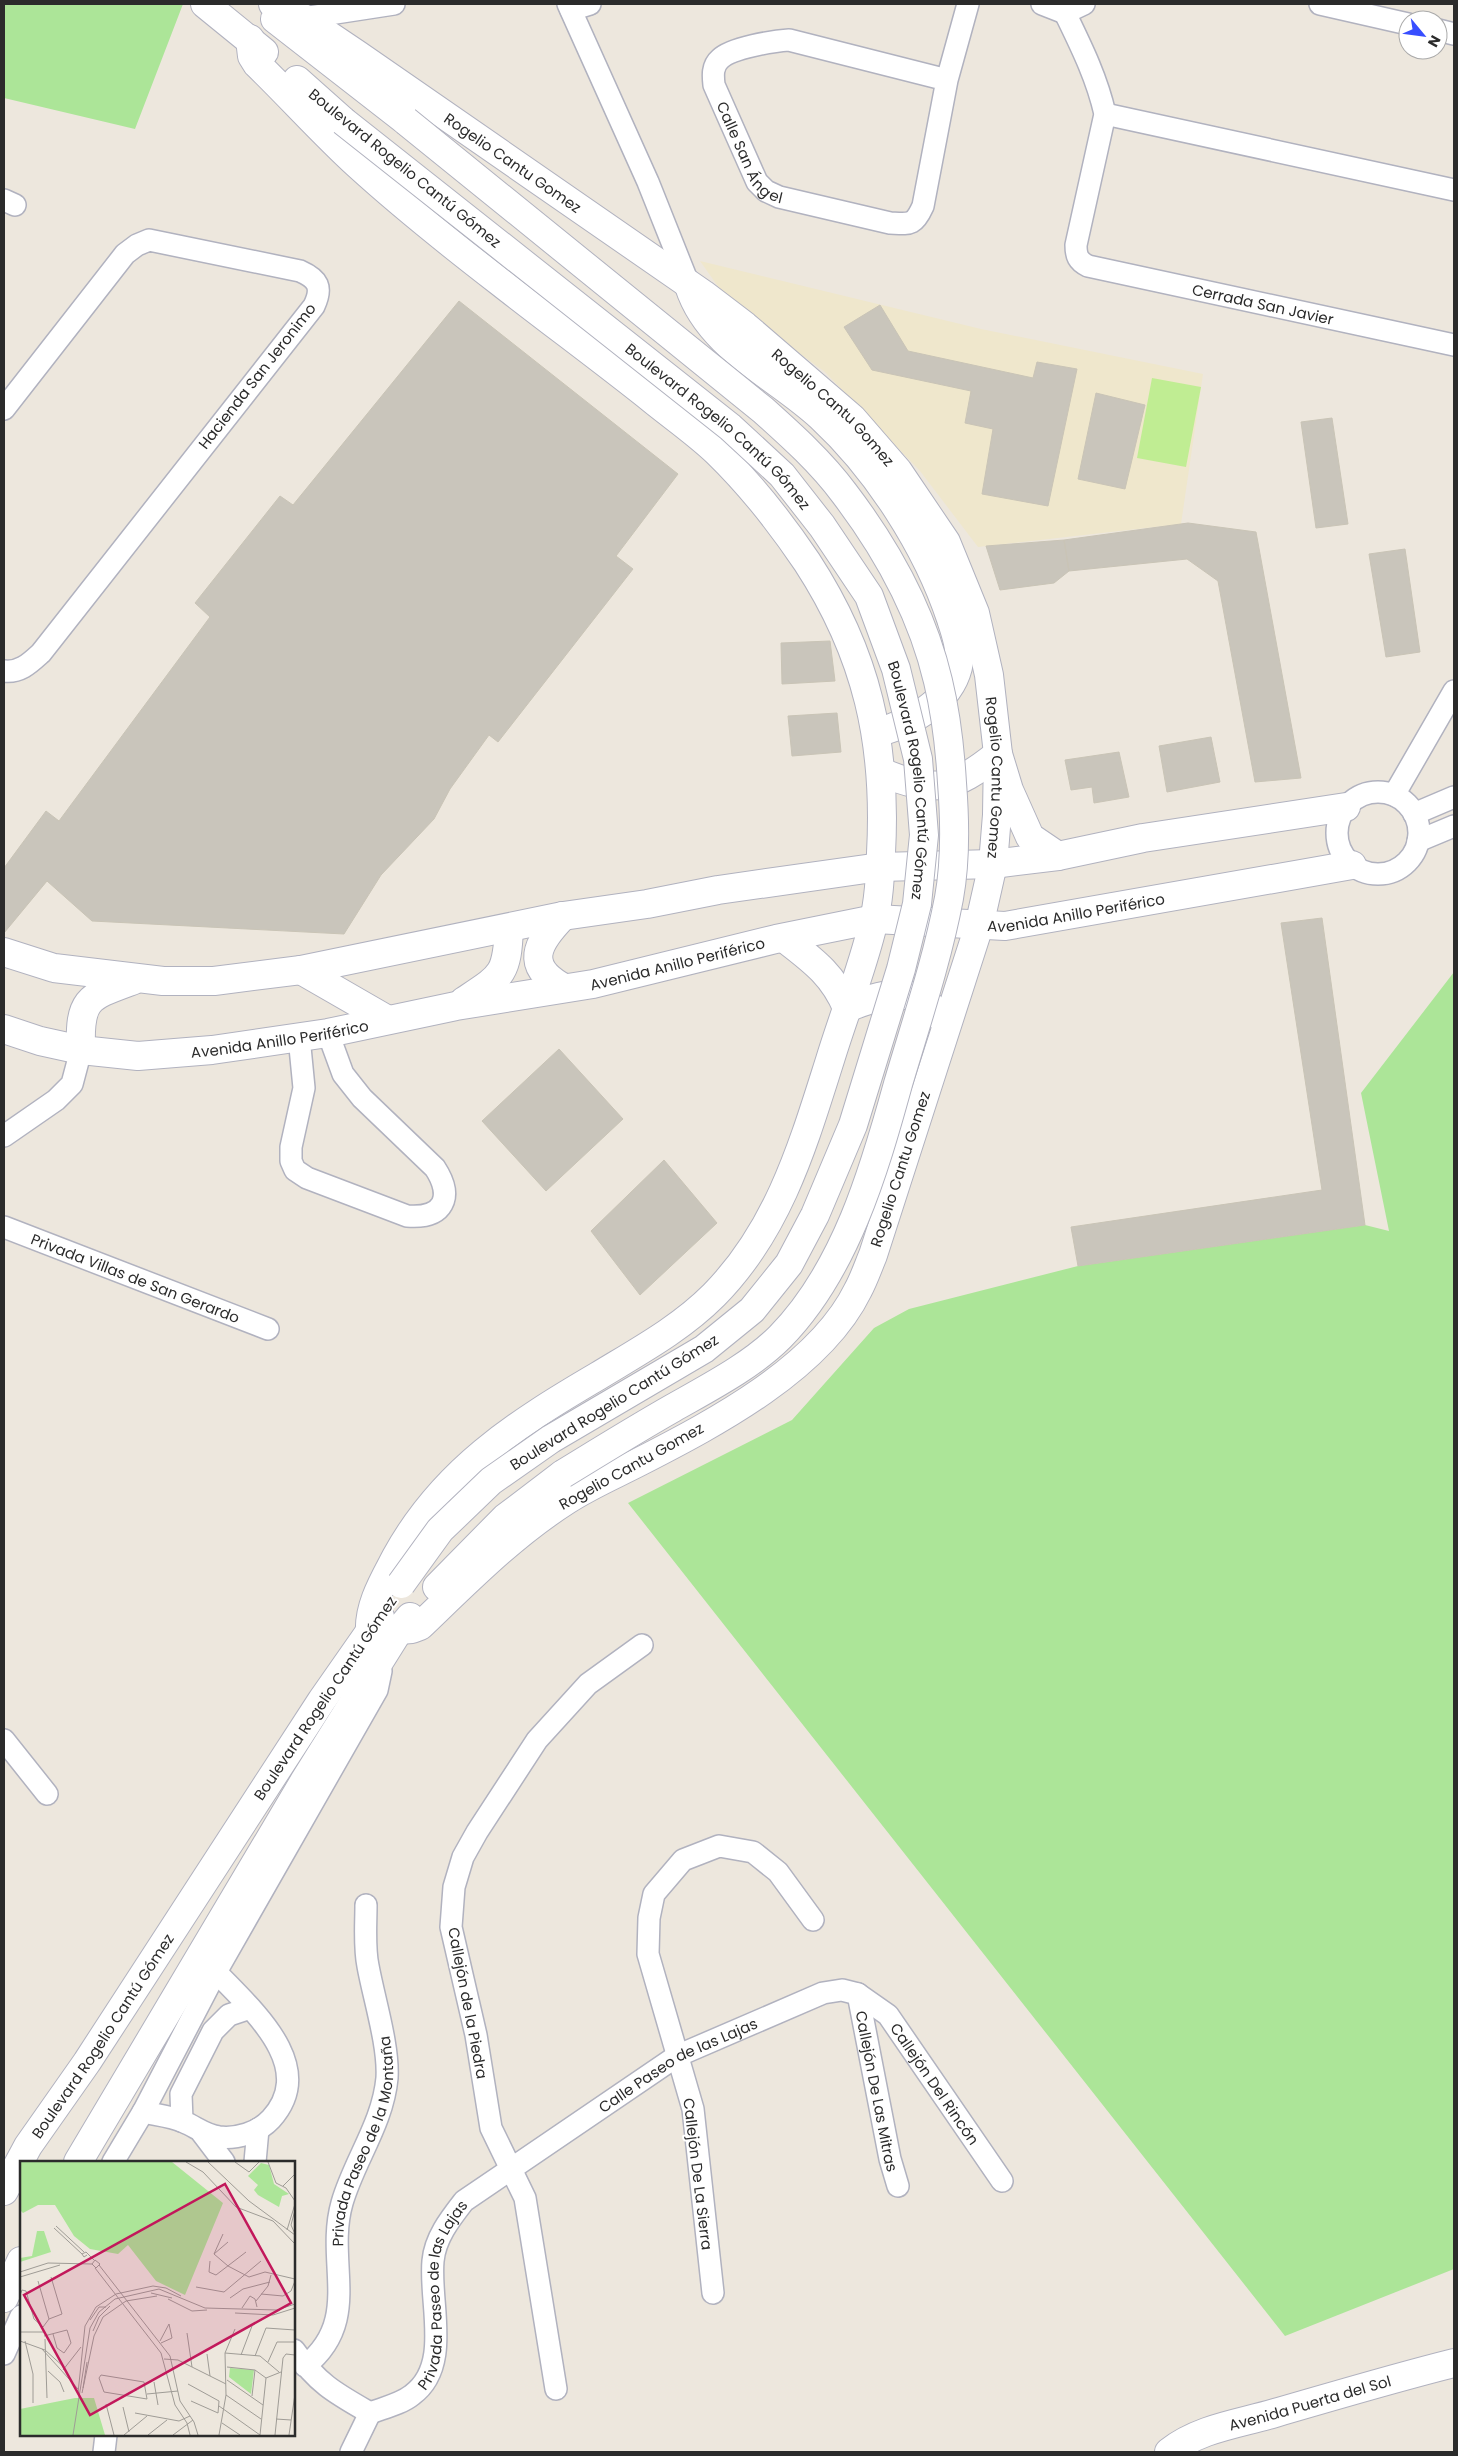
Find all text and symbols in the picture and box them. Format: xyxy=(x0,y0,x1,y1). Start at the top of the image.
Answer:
north arrow xyxy=(1398,10,1448,60)
text: N xyxy=(1423,32,1446,51)
street label: Boulevard Rogelio Cantú Gómez xyxy=(304,84,506,252)
street label: Calle San Ángel xyxy=(712,98,785,208)
street label: Rogelio Cantu Gomez xyxy=(440,107,586,217)
street label: Cerrada San Javier xyxy=(1190,278,1336,329)
street label: Hacienda San Jeronimo xyxy=(193,299,321,453)
street label: Boulevard Rogelio Cantú Gómez xyxy=(621,338,816,514)
street label: Rogelio Cantu Gomez xyxy=(768,343,900,471)
street label: Boulevard Rogelio Cantú Gómez xyxy=(883,658,935,901)
street label: Rogelio Cantu Gomez xyxy=(981,695,1009,859)
street label: Avenida Anillo Periférico xyxy=(987,888,1166,937)
street label: Avenida Anillo Periférico xyxy=(588,932,767,995)
street label: Avenida Anillo Periférico xyxy=(190,1014,370,1062)
street label: Rogelio Cantu Gomez xyxy=(865,1088,935,1249)
street label: Privada Villas de San Gerardo xyxy=(28,1228,243,1328)
street label: Boulevard Rogelio Cantú Gómez xyxy=(506,1329,722,1475)
street label: Rogelio Cantu Gomez xyxy=(555,1417,707,1515)
street label: Boulevard Rogelio Cantú Gómez xyxy=(249,1592,401,1804)
street label: Callejón de la Piedra xyxy=(443,1925,493,2081)
street label: Boulevard Rogelio Cantú Gómez xyxy=(26,1929,178,2142)
street label: Callejón De Las Mitras xyxy=(851,2009,904,2174)
street label: Calle Paseo de las Lajas xyxy=(594,2012,761,2117)
street label: Callejón Del Rincón xyxy=(886,2018,984,2149)
street label: Privada Paseo de la Montaña xyxy=(327,2034,398,2246)
street label: Callejón De La Sierra xyxy=(678,2097,718,2251)
inset map xyxy=(20,2161,295,2436)
street label: Privada Paseo de las Lajas xyxy=(412,2195,472,2394)
street label: Avenida Puerta del Sol xyxy=(1226,2370,1393,2435)

